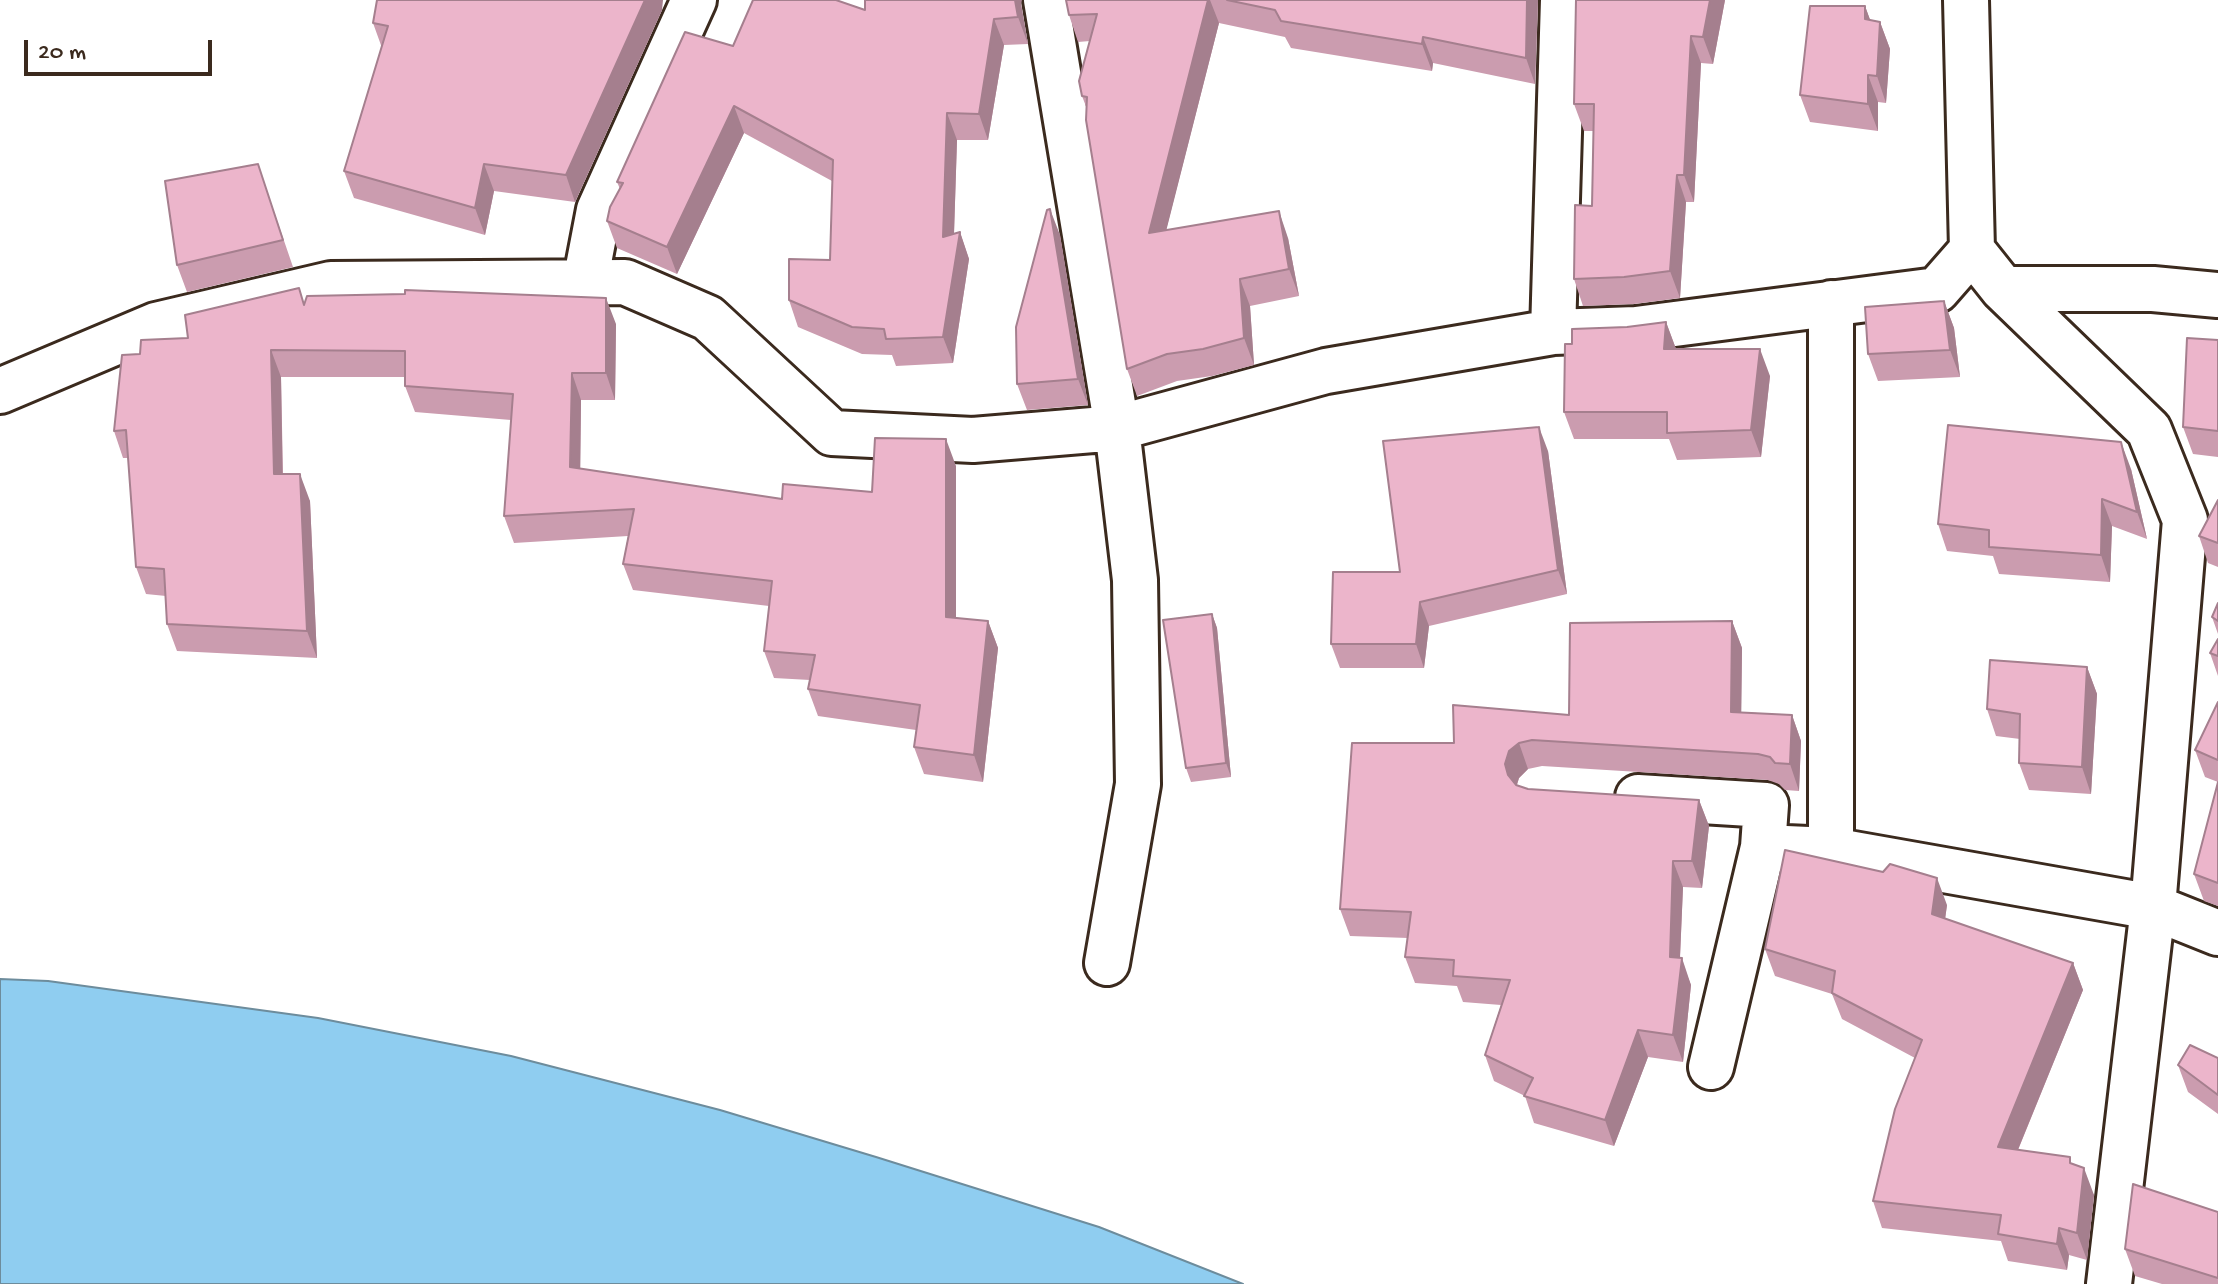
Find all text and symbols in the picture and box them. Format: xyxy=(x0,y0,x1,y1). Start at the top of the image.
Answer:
scale bar xyxy=(28,24,216,74)
text: 20 m xyxy=(38,39,86,68)

